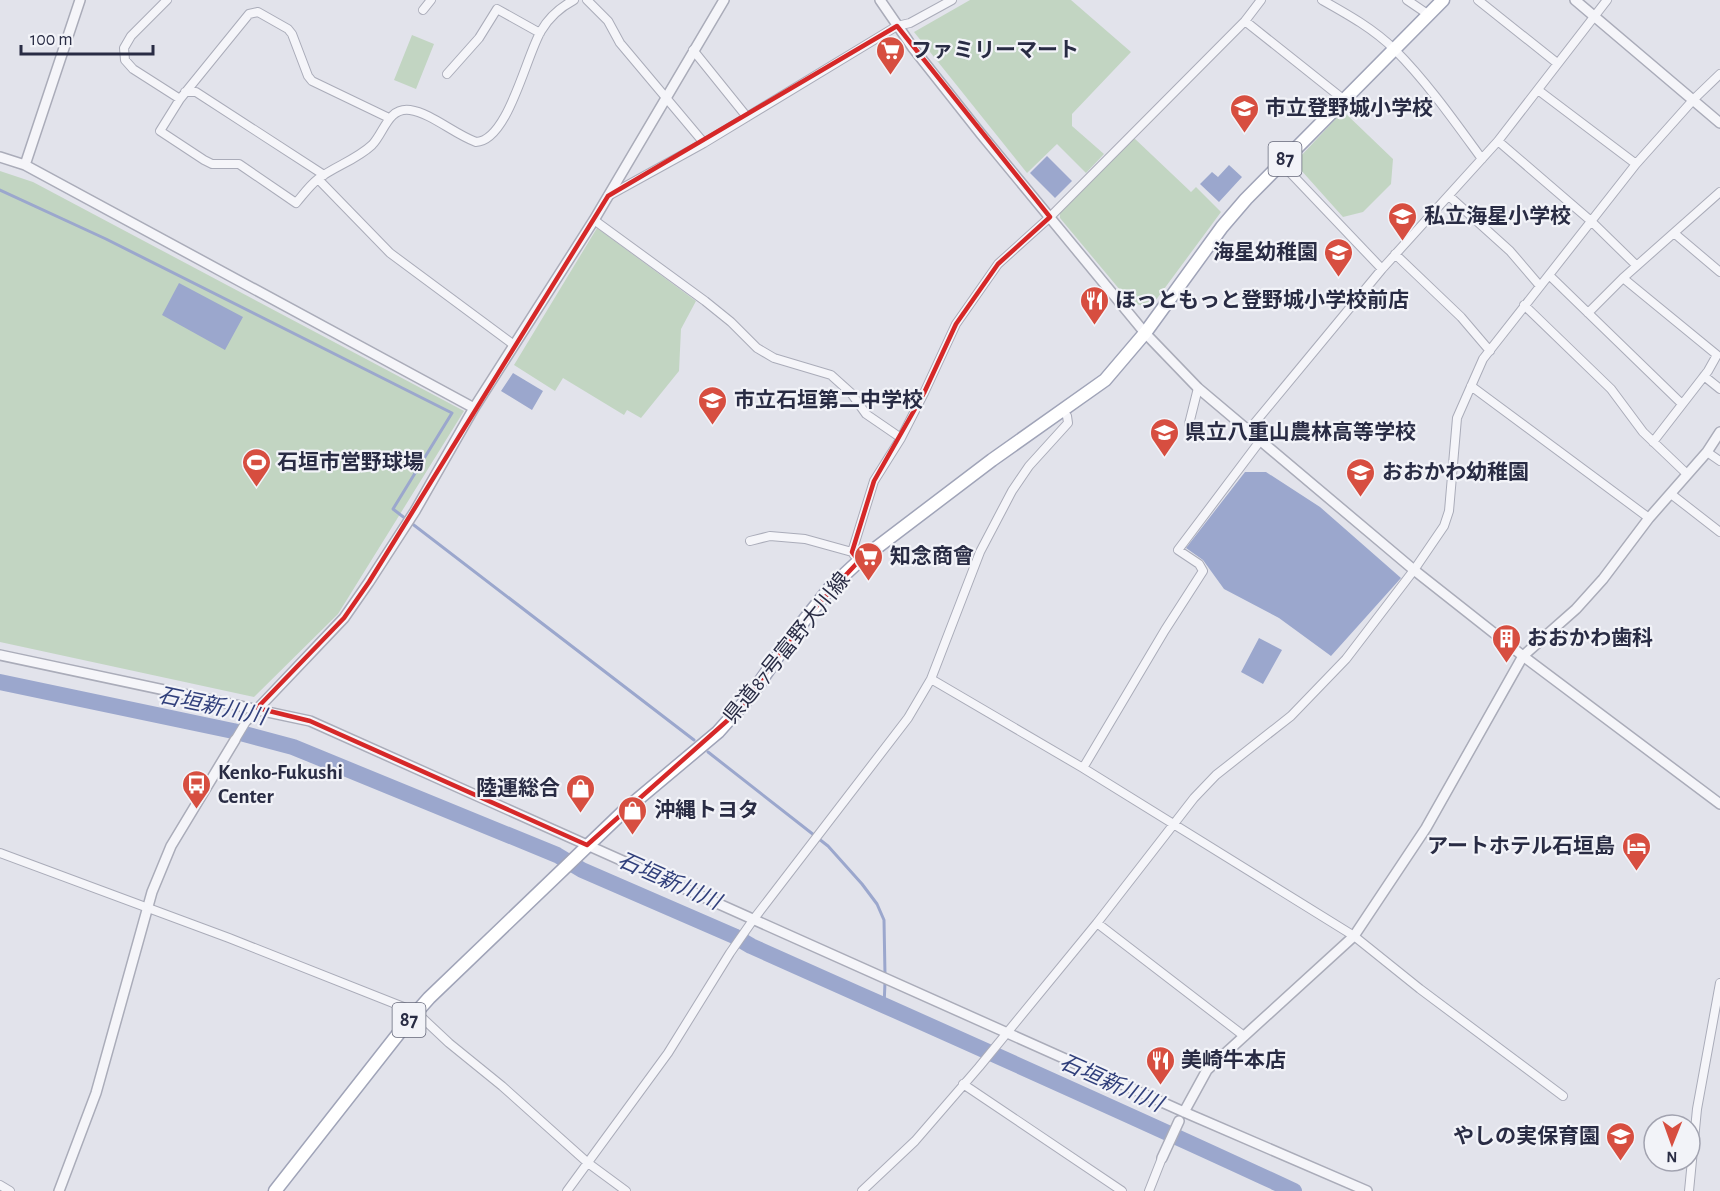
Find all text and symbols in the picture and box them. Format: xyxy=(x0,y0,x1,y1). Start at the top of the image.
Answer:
scale bar xyxy=(21,18,153,56)
text: 100 m xyxy=(30,31,73,49)
supermarket icon: ファミリーマート xyxy=(874,34,906,76)
place label: ファミリーマート xyxy=(911,40,1079,61)
school or university icon: 市立登野城小学校 xyxy=(1228,92,1260,134)
place label: 市立登野城小学校 xyxy=(1265,96,1433,119)
road number: 87 xyxy=(1268,142,1302,176)
school or university icon: 私立海星小学校 xyxy=(1387,200,1419,242)
place label: 私立海星小学校 xyxy=(1424,205,1571,227)
school or university icon: 海星幼稚園 xyxy=(1323,236,1355,278)
place label: 海星幼稚園 xyxy=(1213,241,1318,263)
restaurant icon: ほっともっと登野城小学校前店 xyxy=(1078,284,1110,326)
place label: ほっともっと登野城小学校前店 xyxy=(1115,288,1409,311)
school or university icon: 市立石垣第二中学校 xyxy=(697,384,729,426)
place label: 市立石垣第二中学校 xyxy=(734,389,923,411)
school or university icon: 県立八重山農林高等学校 xyxy=(1148,416,1180,458)
place label: 県立八重山農林高等学校 xyxy=(1185,421,1416,443)
sports icon: 石垣市営野球場 xyxy=(240,446,272,488)
place label: 石垣市営野球場 xyxy=(277,451,424,473)
school or university icon: おおかわ幼稚園 xyxy=(1345,456,1377,498)
place label: おおかわ幼稚園 xyxy=(1382,461,1529,483)
supermarket icon: 知念商會 xyxy=(853,540,885,582)
place label: 知念商會 xyxy=(890,545,974,567)
street label: 県道87号富野大川線 xyxy=(719,568,854,727)
building icon: おおかわ歯科 xyxy=(1490,622,1522,664)
place label: おおかわ歯科 xyxy=(1527,627,1653,649)
water label: 石垣新川川 xyxy=(156,683,270,729)
place label: Kenko-Fukushi Center xyxy=(218,762,343,807)
bus stop icon: Kenko-Fukushi Center xyxy=(181,768,213,810)
shop icon: 陸運総合 xyxy=(565,772,597,814)
place label: 陸運総合 xyxy=(476,777,560,799)
shop icon: 沖縄トヨタ xyxy=(617,794,649,836)
place label: 沖縄トヨタ xyxy=(654,798,759,821)
hotel icon: アートホテル石垣島 xyxy=(1620,830,1652,872)
place label: アートホテル石垣島 xyxy=(1427,835,1615,857)
water label: 石垣新川川 xyxy=(614,848,726,914)
road number: 87 xyxy=(392,1003,426,1037)
restaurant icon: 美崎牛本店 xyxy=(1144,1044,1176,1086)
place label: 美崎牛本店 xyxy=(1181,1049,1286,1071)
water label: 石垣新川川 xyxy=(1056,1050,1168,1116)
north arrow xyxy=(1642,1113,1702,1173)
school or university icon: やしの実保育園 xyxy=(1605,1120,1637,1162)
place label: やしの実保育園 xyxy=(1453,1125,1600,1147)
text: N xyxy=(1666,1149,1677,1165)

